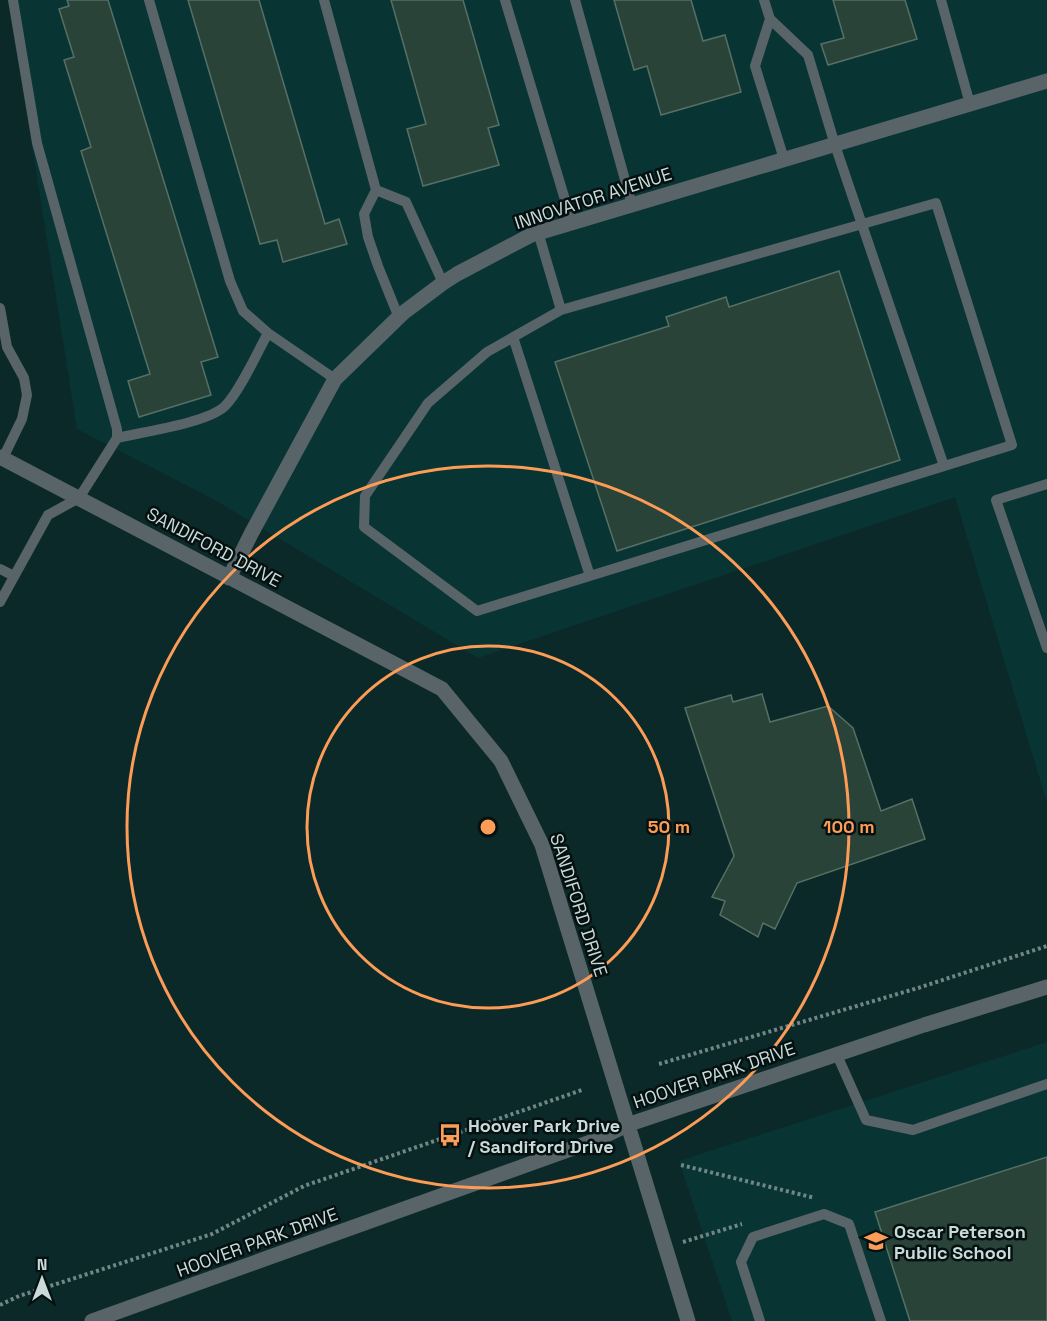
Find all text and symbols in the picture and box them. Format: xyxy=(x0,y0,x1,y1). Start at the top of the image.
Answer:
street label: INNOVATOR AVENUE xyxy=(512,162,674,234)
street label: SANDIFORD DRIVE xyxy=(143,502,285,592)
text: 50 m xyxy=(648,815,690,838)
text: 100 m xyxy=(823,815,875,838)
centre of rings xyxy=(478,817,498,837)
street label: SANDIFORD DRIVE xyxy=(545,831,613,979)
street label: HOOVER PARK DRIVE xyxy=(630,1036,798,1114)
place label: Hoover Park Drive / Sandiford Drive xyxy=(467,1114,620,1158)
bus stop icon: Hoover Park Drive / Sandiford Drive xyxy=(437,1122,463,1148)
street label: HOOVER PARK DRIVE xyxy=(173,1202,341,1282)
place label: Oscar Peterson Public School xyxy=(894,1220,1026,1264)
school or university icon: Oscar Peterson Public School xyxy=(863,1228,889,1254)
north arrow xyxy=(12,1249,72,1309)
text: N xyxy=(37,1254,47,1275)

